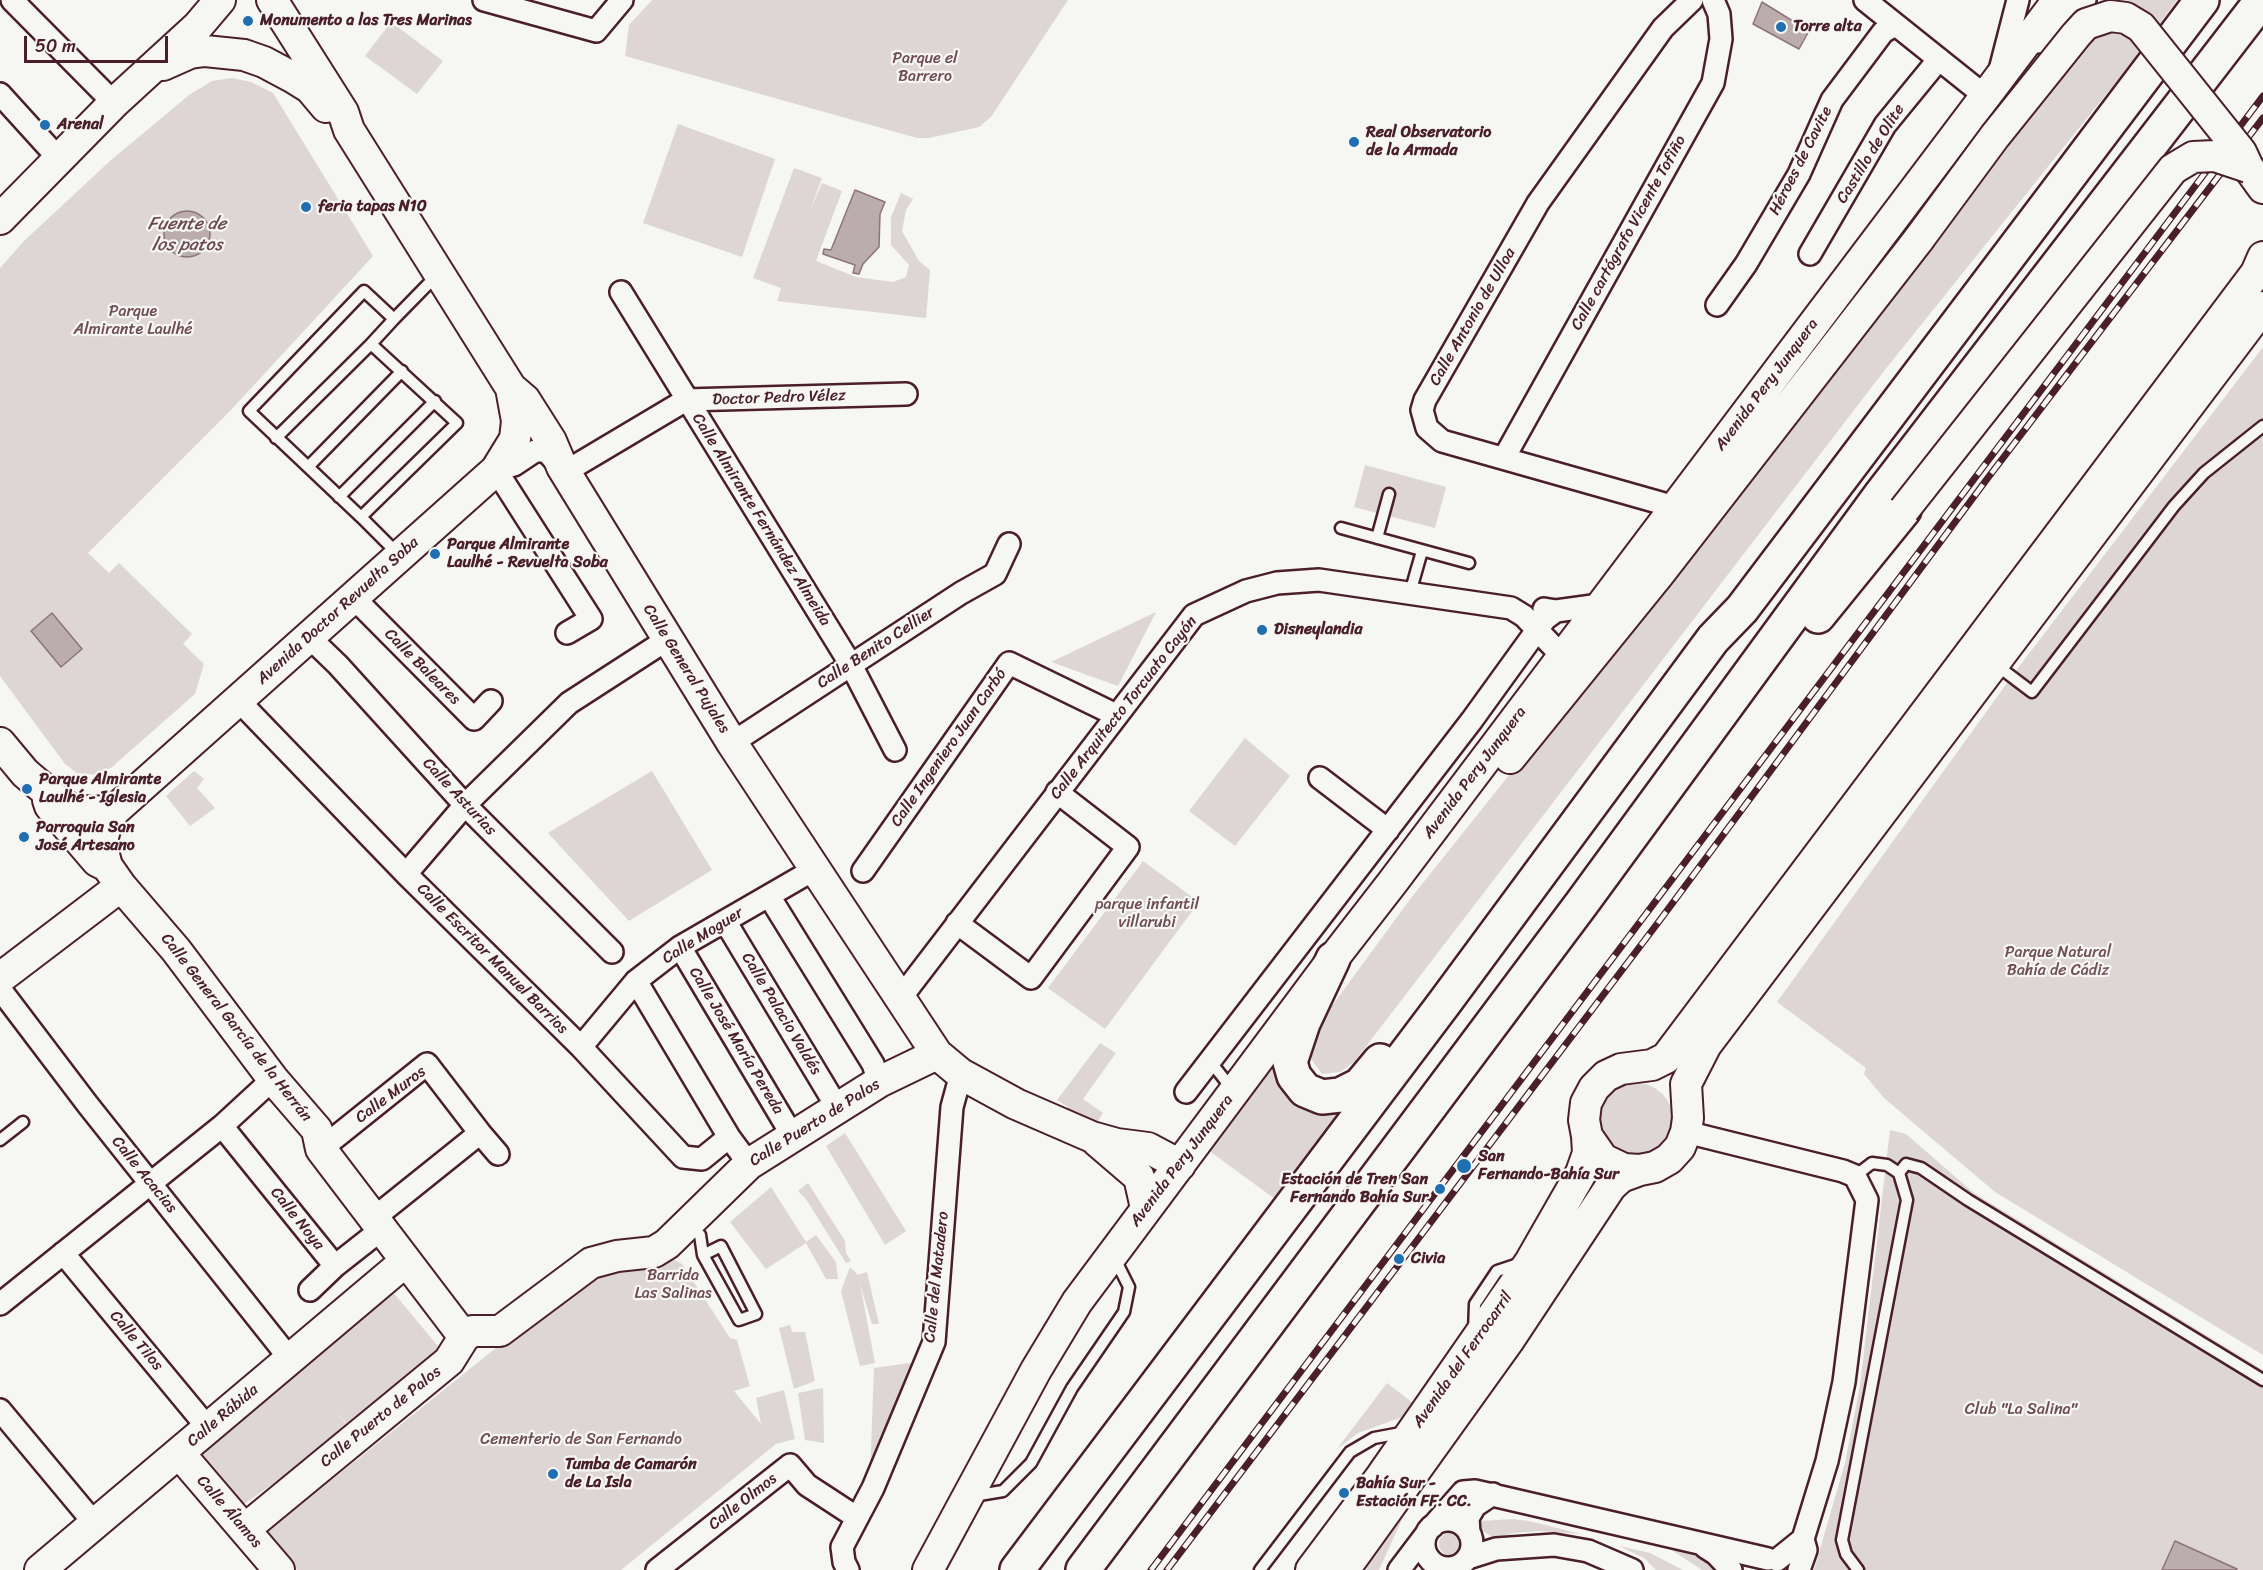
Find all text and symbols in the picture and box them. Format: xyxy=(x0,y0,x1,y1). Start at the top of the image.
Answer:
place label: Monumento a las Tres Marinas xyxy=(260,11,472,31)
marker: Monumento a las Tres Marinas xyxy=(241,14,255,28)
place label: Torre alta xyxy=(1793,17,1862,37)
marker: Torre alta xyxy=(1774,20,1788,34)
scale bar xyxy=(27,24,171,62)
text: 50 m xyxy=(35,30,76,62)
park label: Parque el Barrero xyxy=(892,49,958,87)
street label: Castillo de Olite xyxy=(1833,101,1909,207)
street label: Héroes de Cavite xyxy=(1765,103,1837,219)
place label: Arenal xyxy=(57,115,103,135)
marker: Arenal xyxy=(38,118,52,132)
place label: Real Observatorio de la Armada xyxy=(1366,123,1491,161)
street label: Calle cartógrafo Vicente Tofiño xyxy=(1567,132,1691,334)
marker: Real Observatorio de la Armada xyxy=(1347,135,1361,149)
place label: feria tapas N10 xyxy=(318,197,427,217)
marker: feria tapas N10 xyxy=(299,200,313,214)
water label: Fuente de los patos xyxy=(148,213,226,256)
street label: Calle Antonio de Ulloa xyxy=(1426,245,1520,389)
park label: Parque Almirante Laulhé xyxy=(73,302,193,340)
street label: Avenida Pery Junquera xyxy=(1711,315,1823,455)
street label: Doctor Pedro Vélez xyxy=(712,386,846,410)
street label: Calle Almirante Fernández Almeida xyxy=(687,410,835,630)
street label: Avenida Doctor Revuelta Soba xyxy=(253,533,423,689)
place label: Parque Almirante Laulhé - Revuelta Soba xyxy=(447,535,608,573)
marker: Parque Almirante Laulhé - Revuelta Soba xyxy=(428,547,442,561)
street label: Calle General Pujales xyxy=(639,601,733,737)
street label: Calle Benito Cellier xyxy=(814,603,938,693)
street label: Calle Arquitecto Torcuato Cayón xyxy=(1046,613,1202,803)
place label: Disneylandia xyxy=(1274,620,1362,640)
marker: Disneylandia xyxy=(1255,623,1269,637)
street label: Calle Baleares xyxy=(380,625,464,709)
street label: Calle Ingeniero Juan Carbó xyxy=(887,665,1011,831)
street label: Avenida Pery Junquera xyxy=(1419,703,1531,843)
street label: Calle Asturias xyxy=(418,754,500,840)
place label: Parque Almirante Laulhé - Iglesia xyxy=(39,770,161,808)
marker: Parque Almirante Laulhé - Iglesia xyxy=(20,782,34,796)
place label: Parroquia San José Artesano xyxy=(36,818,135,856)
marker: Parroquia San José Artesano xyxy=(17,830,31,844)
street label: Calle Escritor Manuel Barrios xyxy=(413,880,571,1038)
park label: parque infantil villarubi xyxy=(1095,895,1199,933)
street label: Calle Moguer xyxy=(659,904,747,968)
street label: Calle General García de la Herrán xyxy=(156,930,316,1126)
park label: Parque Natural Bahía de Cádiz xyxy=(2005,943,2111,981)
street label: Calle Palacio Valdés xyxy=(737,950,825,1078)
street label: Calle José María Pereda xyxy=(684,964,788,1118)
street label: Calle Muros xyxy=(352,1062,430,1128)
street label: Calle Puerto de Palos xyxy=(746,1075,884,1171)
street label: Avenida Pery Junquera xyxy=(1126,1091,1238,1231)
street label: Calle Acacias xyxy=(107,1133,181,1217)
place label: San Fernando-Bahía Sur xyxy=(1478,1147,1619,1185)
marker: San Fernando-Bahía Sur xyxy=(1455,1157,1473,1175)
place label: Estación de Tren San Fernando Bahía Sur xyxy=(1281,1170,1428,1208)
marker: Estación de Tren San Fernando Bahía Sur xyxy=(1433,1182,1447,1196)
street label: Calle Noya xyxy=(266,1184,328,1254)
street label: Calle del Matadero xyxy=(921,1210,953,1344)
place label: Civia xyxy=(1411,1249,1445,1269)
marker: Civia xyxy=(1392,1252,1406,1266)
park label: Barrida Las Salinas xyxy=(634,1266,712,1304)
street label: Avenida del Ferrocarril xyxy=(1409,1288,1517,1432)
street label: Calle Tilos xyxy=(105,1307,167,1375)
street label: Calle Puerto de Palos xyxy=(317,1362,445,1472)
street label: Calle Rábida xyxy=(184,1381,262,1451)
park label: Club "La Salina" xyxy=(1965,1400,2077,1420)
park label: Cementerio de San Fernando xyxy=(480,1430,682,1450)
place label: Tumba de Camarón de La Isla xyxy=(565,1455,697,1493)
marker: Tumba de Camarón de La Isla xyxy=(546,1467,560,1481)
street label: Calle Olmos xyxy=(705,1469,781,1535)
street label: Calle Álamos xyxy=(192,1472,266,1552)
place label: Bahía Sur - Estación FF. CC. xyxy=(1356,1474,1472,1512)
marker: Bahía Sur - Estación FF. CC. xyxy=(1337,1486,1351,1500)

